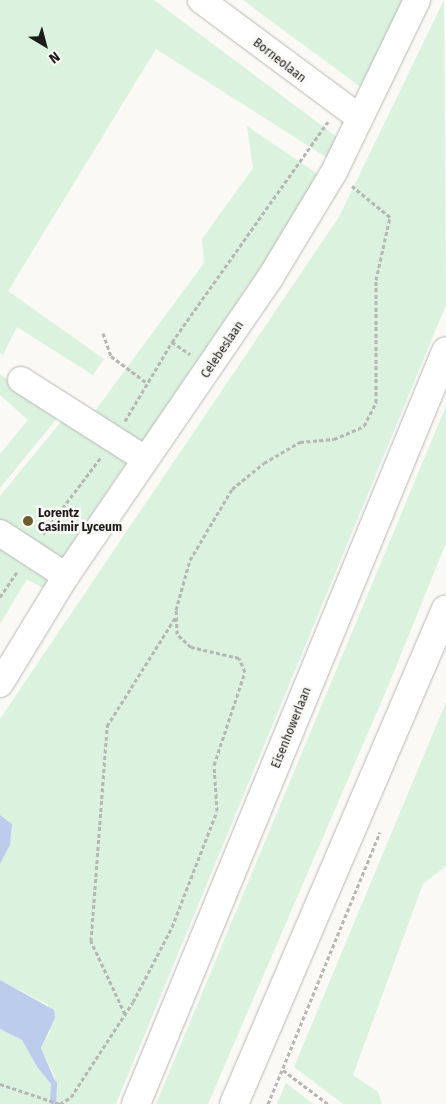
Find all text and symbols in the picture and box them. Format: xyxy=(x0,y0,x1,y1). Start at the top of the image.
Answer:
north arrow xyxy=(20,20,70,70)
street label: Borneolaan xyxy=(250,36,308,86)
text: N xyxy=(46,48,63,67)
street label: Celebeslaan xyxy=(199,319,247,381)
place label: Lorentz Casimir Lyceum xyxy=(38,507,122,535)
marker: Lorentz Casimir Lyceum xyxy=(22,515,34,527)
street label: Eisenhowerlaan xyxy=(269,685,315,771)

